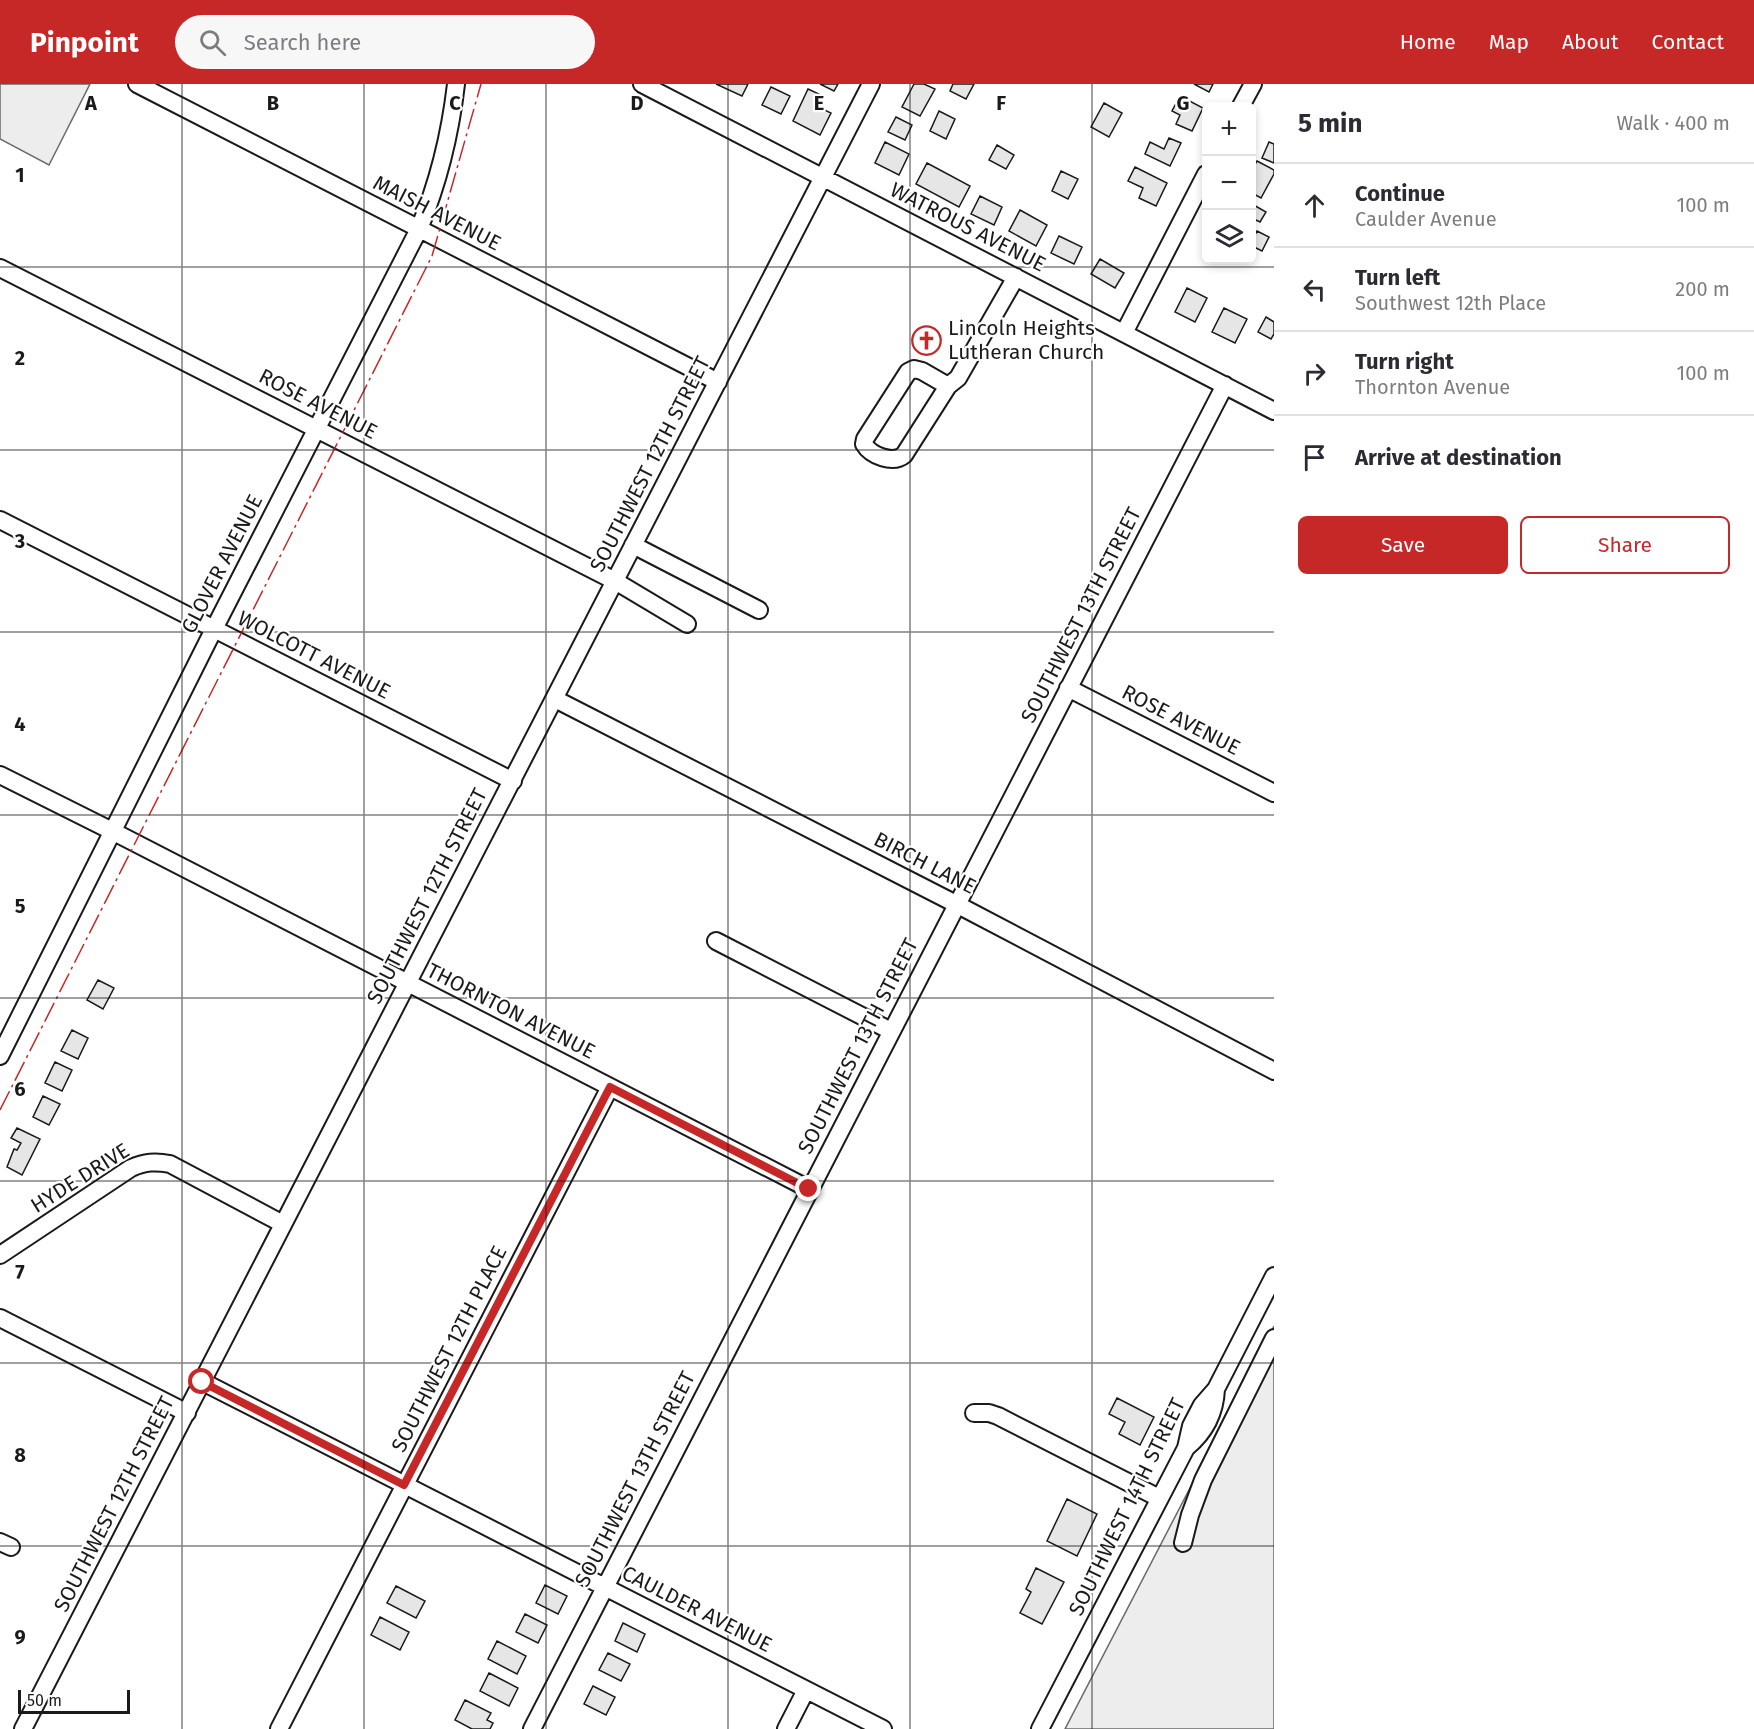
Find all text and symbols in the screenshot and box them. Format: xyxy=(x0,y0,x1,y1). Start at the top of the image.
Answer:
search box xyxy=(175,15,595,69)
text: Pinpoint xyxy=(30,26,139,59)
icon: search xyxy=(196,26,229,59)
text: Search here xyxy=(244,29,361,56)
text: Home xyxy=(1400,29,1456,55)
text: Map xyxy=(1489,29,1529,55)
text: About xyxy=(1562,29,1619,55)
text: Contact xyxy=(1652,29,1724,55)
text: A xyxy=(84,91,98,115)
text: B xyxy=(267,91,279,115)
text: C xyxy=(449,91,461,115)
text: D xyxy=(630,91,644,115)
text: E xyxy=(814,91,824,115)
text: F xyxy=(996,91,1006,115)
text: G xyxy=(1177,91,1189,115)
map controls xyxy=(1202,102,1256,264)
button: + xyxy=(1202,102,1256,156)
text: 5 min xyxy=(1298,108,1362,139)
text: Walk · 400 m xyxy=(1617,111,1730,135)
button: − xyxy=(1202,156,1256,210)
text: 1 xyxy=(15,163,25,187)
street label: MAISH AVENUE xyxy=(369,170,505,256)
street label: WATROUS AVENUE xyxy=(886,177,1050,277)
text: Continue xyxy=(1355,180,1445,207)
icon: ahead xyxy=(1298,189,1331,222)
text: 100 m xyxy=(1677,193,1730,217)
text: Caulder Avenue xyxy=(1355,207,1497,231)
button: layers xyxy=(1202,210,1256,264)
text: Turn left xyxy=(1355,264,1440,291)
icon: left xyxy=(1298,273,1331,306)
text: 200 m xyxy=(1675,277,1730,301)
text: Southwest 12th Place xyxy=(1355,291,1546,315)
place label: Lincoln Heights Lutheran Church xyxy=(948,315,1104,365)
church icon: Lincoln Heights Lutheran Church xyxy=(911,324,943,356)
text: 2 xyxy=(15,346,25,370)
text: Turn right xyxy=(1355,348,1454,375)
street label: SOUTHWEST 12TH STREET xyxy=(584,352,716,576)
icon: right xyxy=(1298,357,1331,390)
text: 100 m xyxy=(1677,361,1730,385)
street label: ROSE AVENUE xyxy=(254,363,382,445)
text: Thornton Avenue xyxy=(1355,375,1510,399)
icon: arrive xyxy=(1298,441,1331,474)
text: Arrive at destination xyxy=(1355,444,1562,471)
street label: GLOVER AVENUE xyxy=(176,490,268,638)
street label: SOUTHWEST 13TH STREET xyxy=(1015,503,1147,727)
button: Save xyxy=(1298,516,1508,574)
button: Share xyxy=(1520,516,1730,574)
text: 3 xyxy=(14,529,25,553)
street label: WOLCOTT AVENUE xyxy=(233,605,395,705)
street label: ROSE AVENUE xyxy=(1117,679,1245,761)
text: 4 xyxy=(14,712,26,736)
street label: SOUTHWEST 12TH STREET xyxy=(361,784,493,1008)
street label: BIRCH LANE xyxy=(870,826,980,900)
text: 5 xyxy=(15,894,26,918)
street label: SOUTHWEST 13TH STREET xyxy=(792,934,924,1158)
street label: THORNTON AVENUE xyxy=(422,957,600,1065)
text: 6 xyxy=(14,1077,26,1101)
street label: HYDE DRIVE xyxy=(26,1137,134,1219)
route end xyxy=(795,1175,821,1201)
street label: SOUTHWEST 12TH PLACE xyxy=(386,1242,512,1456)
text: 7 xyxy=(15,1260,25,1284)
street label: SOUTHWEST 13TH STREET xyxy=(569,1367,701,1591)
route start xyxy=(188,1368,214,1394)
street label: SOUTHWEST 12TH STREET xyxy=(48,1392,180,1616)
street label: SOUTHWEST 14TH STREET xyxy=(1063,1394,1191,1620)
text: 8 xyxy=(14,1443,26,1467)
street label: CAULDER AVENUE xyxy=(618,1560,776,1658)
text: 9 xyxy=(14,1625,26,1649)
scale bar xyxy=(18,1687,130,1714)
text: 50 m xyxy=(27,1691,62,1710)

